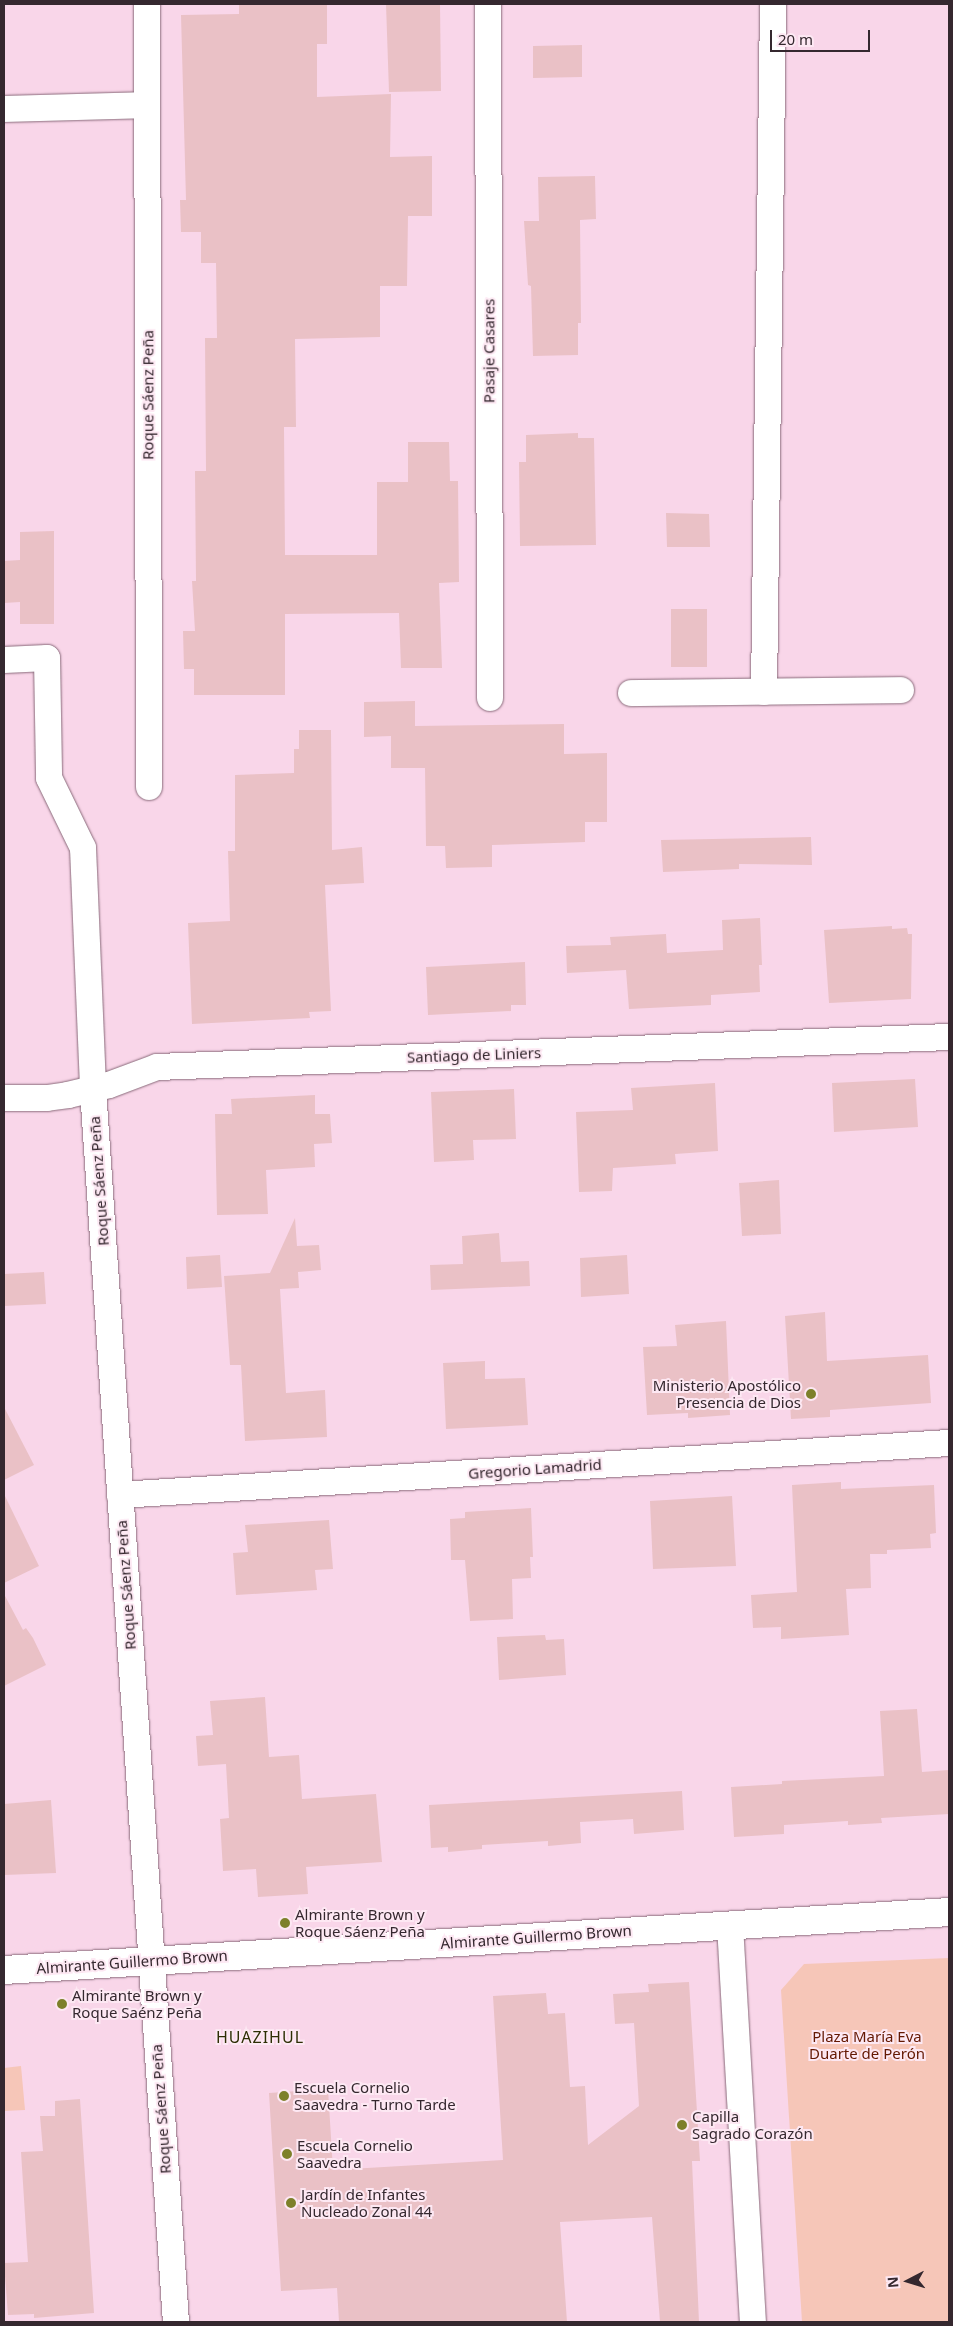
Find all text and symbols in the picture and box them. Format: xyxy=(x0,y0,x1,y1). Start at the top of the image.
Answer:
scale bar xyxy=(773,20,873,52)
text: 20 m xyxy=(778,29,813,49)
street label: Pasaje Casares xyxy=(480,299,498,403)
street label: Roque Sáenz Peña xyxy=(139,330,157,460)
street label: Santiago de Liniers xyxy=(407,1044,541,1066)
street label: Roque Sáenz Peña xyxy=(85,1116,113,1246)
place label: Ministerio Apostólico Presencia de Dios xyxy=(653,1376,801,1411)
marker: Ministerio Apostólico Presencia de Dios xyxy=(805,1388,817,1400)
street label: Gregorio Lamadrid xyxy=(468,1455,602,1483)
street label: Roque Sáenz Peña xyxy=(112,1520,140,1650)
place label: Almirante Brown y Roque Sáenz Peña xyxy=(295,1905,425,1940)
marker: Almirante Brown y Roque Sáenz Peña xyxy=(279,1917,291,1929)
street label: Almirante Guillermo Brown xyxy=(440,1921,632,1953)
street label: Almirante Guillermo Brown xyxy=(36,1946,228,1978)
place label: Almirante Brown y Roque Saénz Peña xyxy=(72,1986,202,2021)
marker: Almirante Brown y Roque Saénz Peña xyxy=(56,1998,68,2010)
district label: HUAZIHUL xyxy=(215,2027,305,2047)
park label: Plaza María Eva Duarte de Perón xyxy=(809,2027,925,2062)
street label: Roque Sáenz Peña xyxy=(147,2044,175,2174)
place label: Escuela Cornelio Saavedra - Turno Tarde xyxy=(294,2078,456,2113)
marker: Escuela Cornelio Saavedra - Turno Tarde xyxy=(278,2090,290,2102)
place label: Capilla Sagrado Corazón xyxy=(692,2107,813,2142)
marker: Capilla Sagrado Corazón xyxy=(676,2119,688,2131)
place label: Escuela Cornelio Saavedra xyxy=(297,2136,413,2171)
marker: Escuela Cornelio Saavedra xyxy=(281,2148,293,2160)
place label: Jardín de Infantes Nucleado Zonal 44 xyxy=(301,2185,432,2220)
marker: Jardín de Infantes Nucleado Zonal 44 xyxy=(285,2197,297,2209)
north arrow xyxy=(883,2256,933,2306)
text: N xyxy=(883,2276,903,2289)

